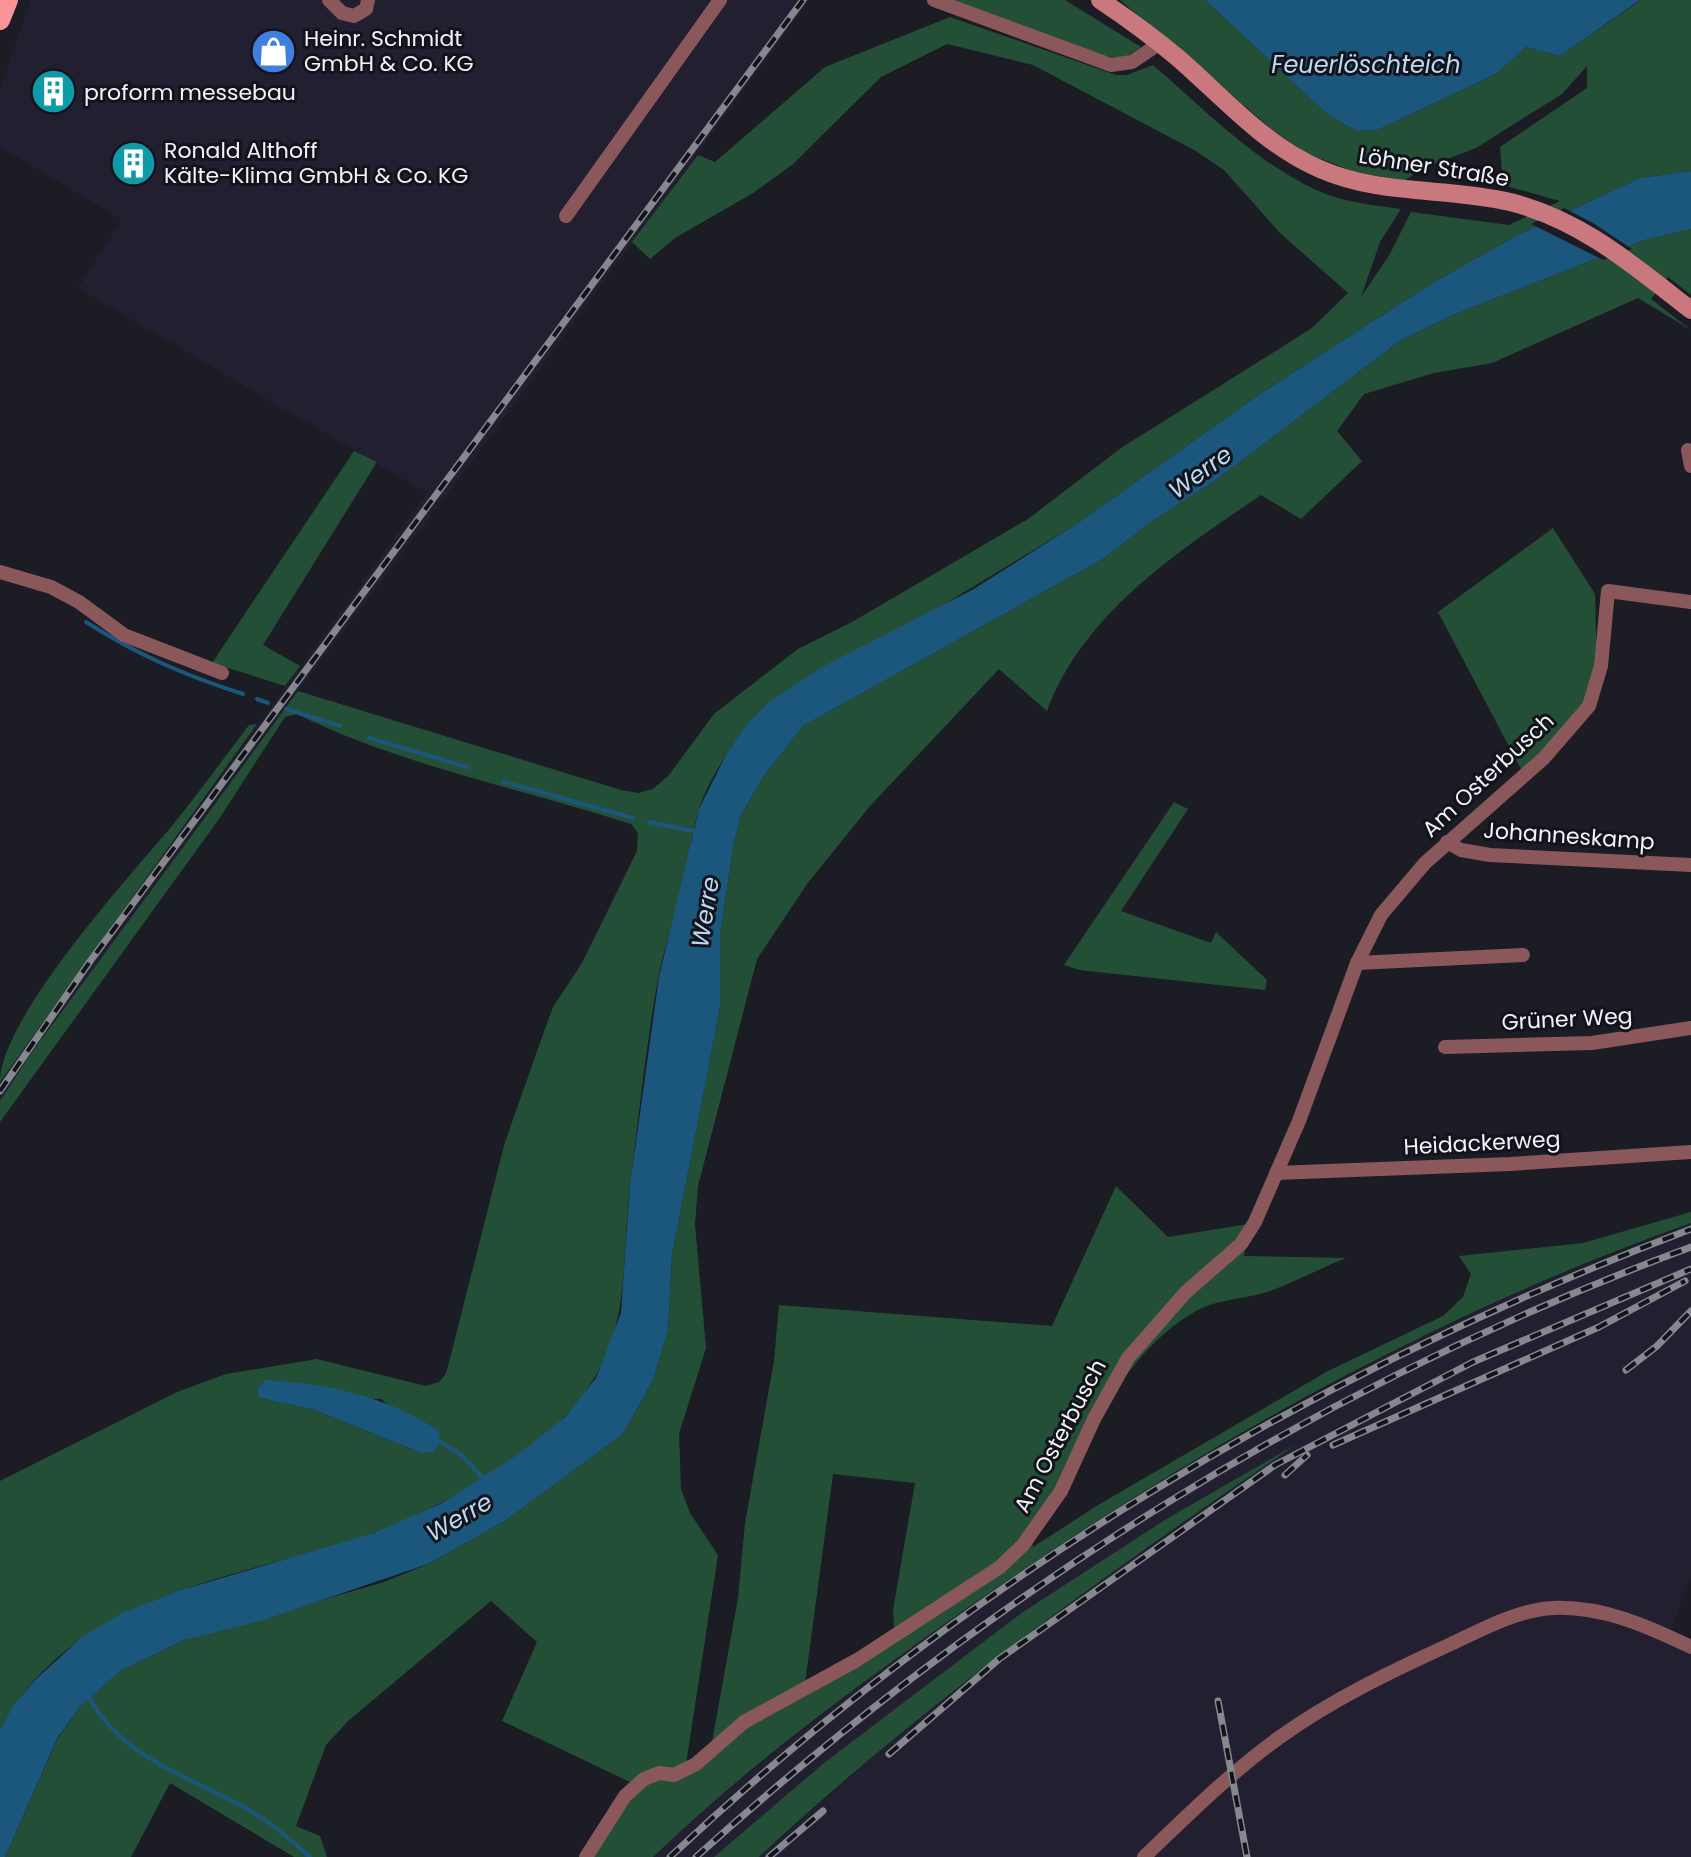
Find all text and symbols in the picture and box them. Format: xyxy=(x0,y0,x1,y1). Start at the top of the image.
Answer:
place label: Heinr. Schmidt GmbH & Co. KG xyxy=(304,23,474,79)
shop icon: Heinr. Schmidt GmbH & Co. KG xyxy=(249,27,297,75)
water label: Feuerlöschteich xyxy=(1271,48,1461,81)
building icon: proform messebau xyxy=(29,68,77,116)
place label: proform messebau xyxy=(84,77,296,108)
place label: Ronald Althoff Kälte-Klima GmbH & Co. KG xyxy=(164,135,468,191)
building icon: Ronald Althoff Kälte-Klima GmbH & Co. KG xyxy=(109,139,157,187)
street label: Löhner Straße xyxy=(1356,140,1512,194)
water label: Werre xyxy=(1162,438,1239,506)
street label: Am Osterbusch xyxy=(1415,706,1561,844)
street label: Johanneskamp xyxy=(1482,815,1656,857)
water label: Werre xyxy=(683,874,727,950)
street label: Grüner Weg xyxy=(1501,1000,1633,1038)
street label: Heidackerweg xyxy=(1403,1123,1561,1163)
street label: Am Osterbusch xyxy=(1006,1354,1114,1518)
water label: Werre xyxy=(420,1485,498,1549)

